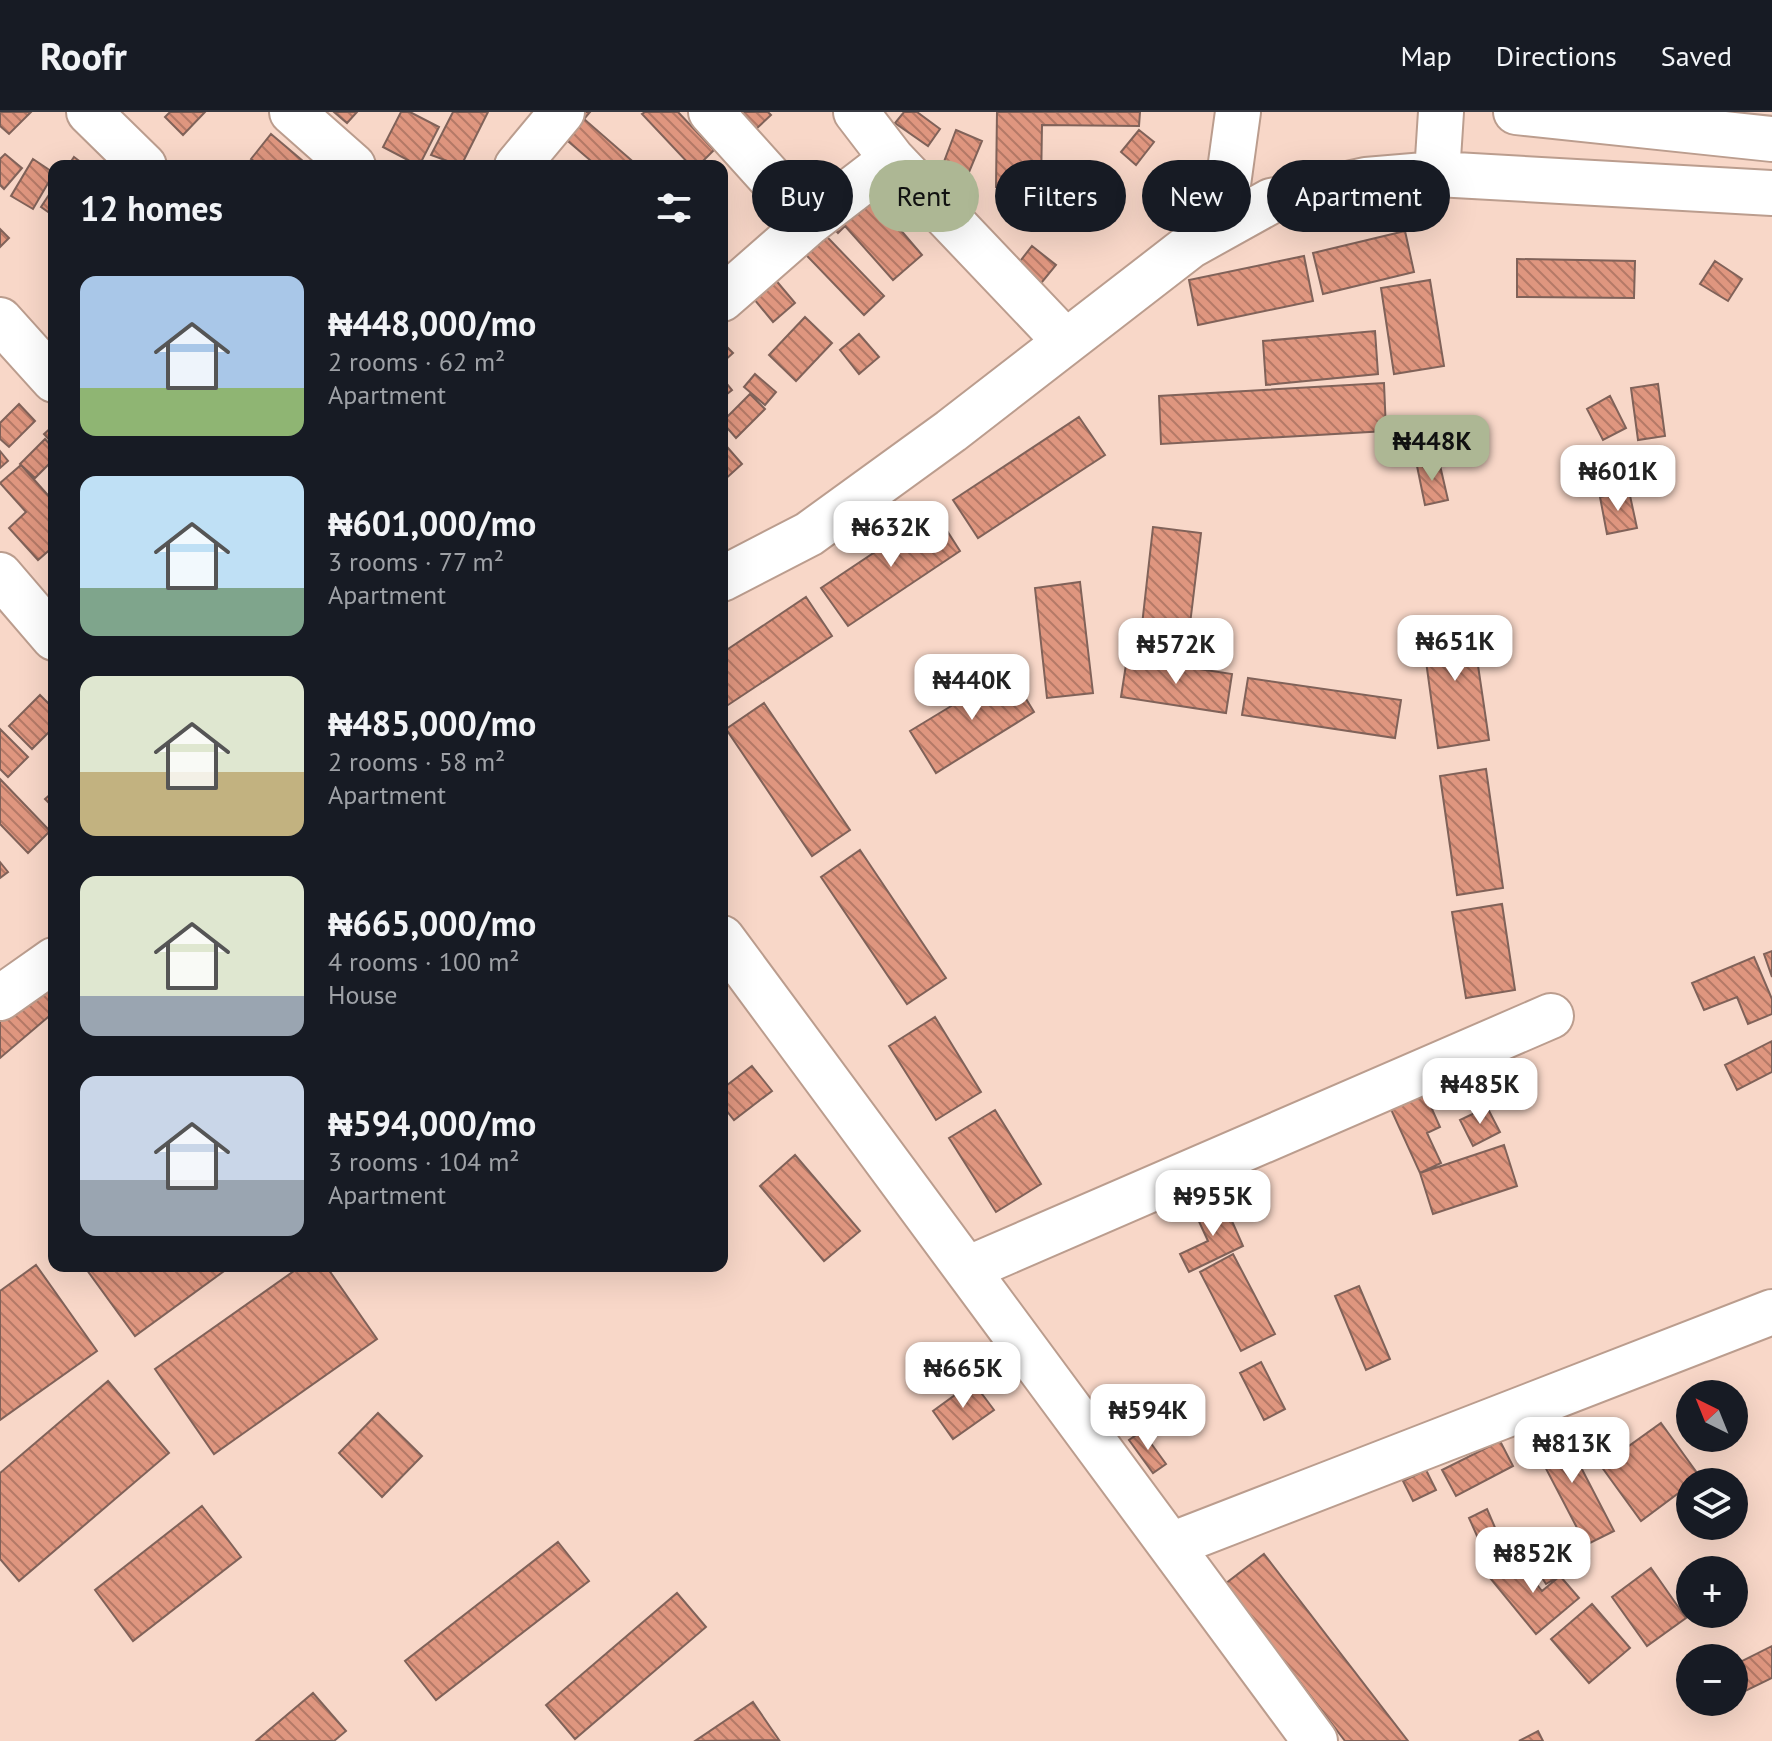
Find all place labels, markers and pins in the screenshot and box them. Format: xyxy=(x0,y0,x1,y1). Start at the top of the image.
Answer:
pin: ₦448K xyxy=(1376,415,1488,483)
pin: ₦601K xyxy=(1562,445,1674,513)
pin: ₦632K xyxy=(835,501,947,569)
pin: ₦651K xyxy=(1399,615,1511,683)
pin: ₦572K xyxy=(1120,618,1232,686)
pin: ₦440K xyxy=(916,654,1028,722)
pin: ₦485K xyxy=(1424,1058,1536,1126)
pin: ₦955K xyxy=(1157,1170,1269,1238)
pin: ₦665K xyxy=(907,1342,1019,1410)
pin: ₦594K xyxy=(1092,1384,1204,1452)
pin: ₦813K xyxy=(1516,1417,1628,1485)
pin: ₦852K xyxy=(1477,1527,1589,1595)

